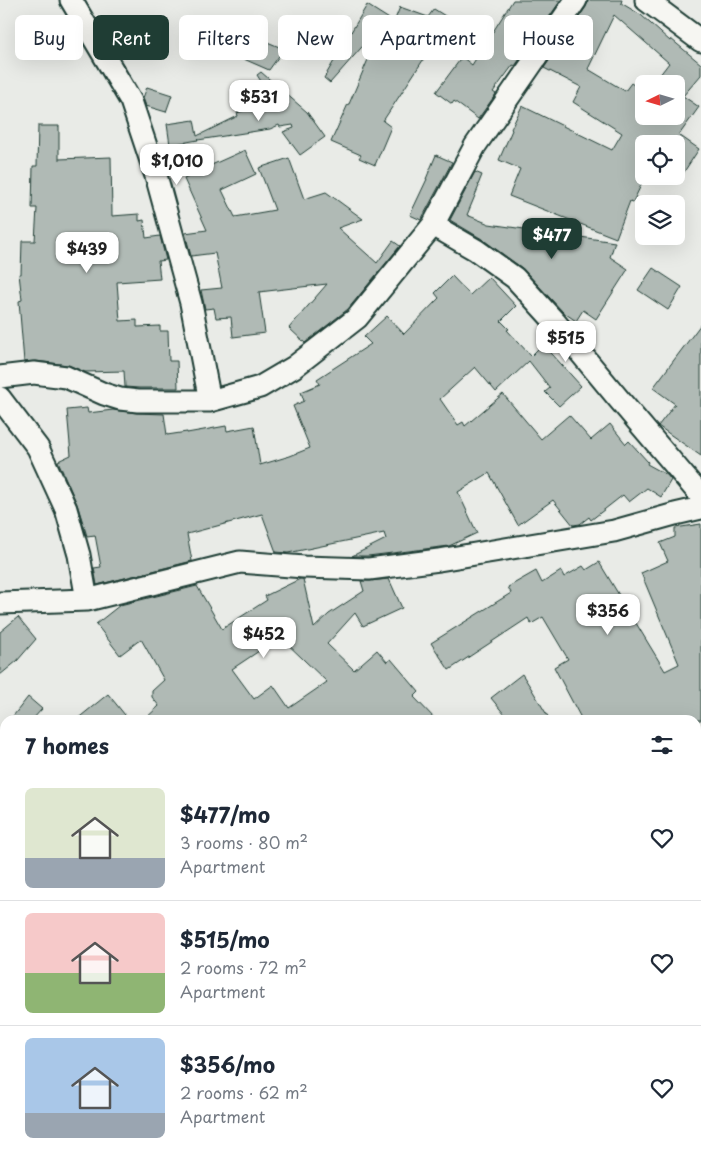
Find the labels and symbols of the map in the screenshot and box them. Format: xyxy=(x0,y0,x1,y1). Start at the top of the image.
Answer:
north arrow xyxy=(635,75,685,125)
pin: $531 xyxy=(229,80,289,122)
pin: $1,010 xyxy=(136,144,218,186)
pin: $477 xyxy=(522,218,582,260)
pin: $439 xyxy=(57,232,117,274)
pin: $515 xyxy=(536,320,596,363)
pin: $356 xyxy=(578,594,638,636)
pin: $452 xyxy=(234,616,294,659)

